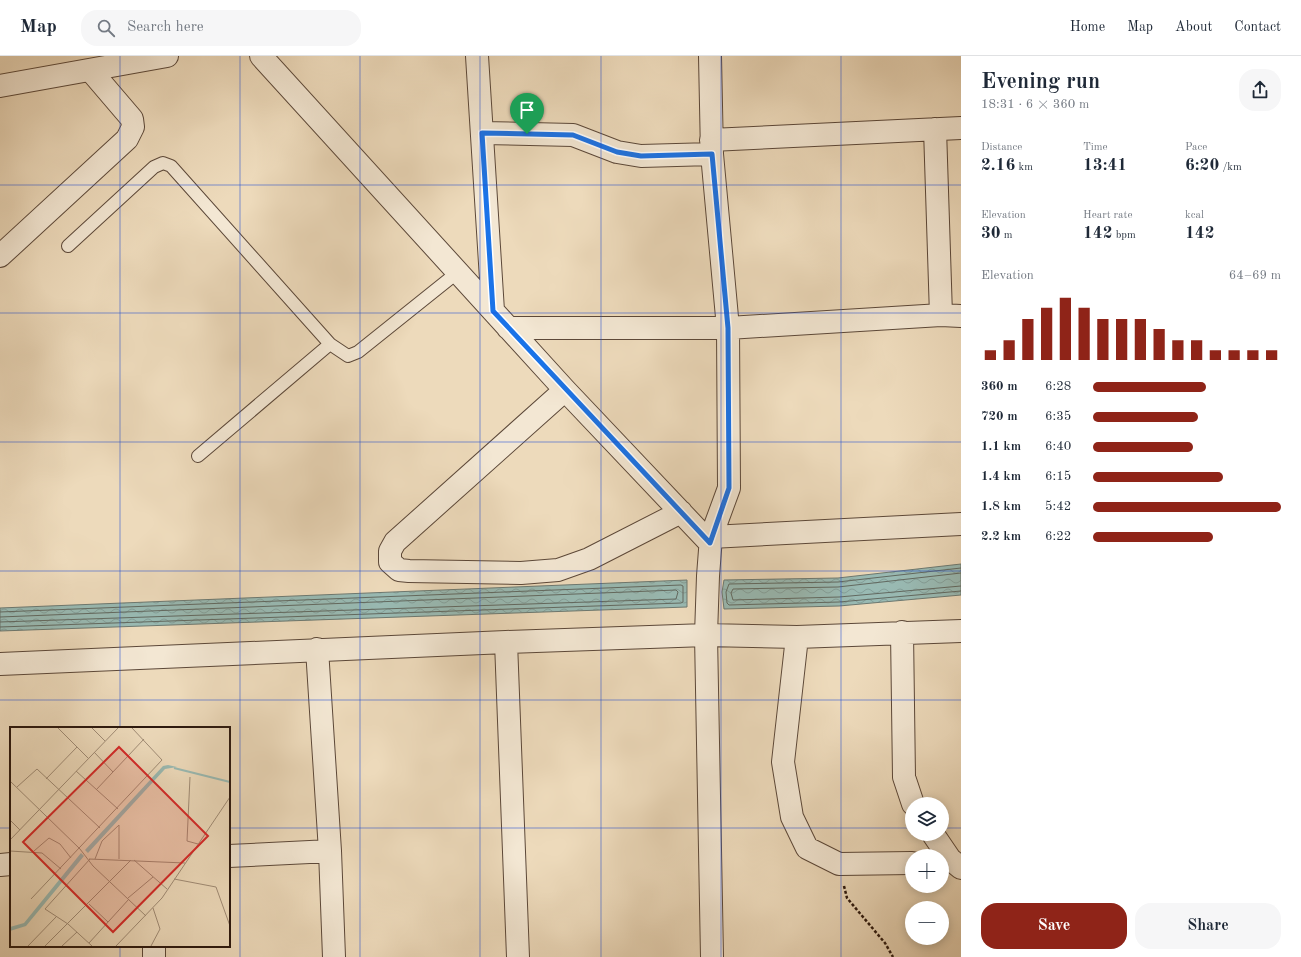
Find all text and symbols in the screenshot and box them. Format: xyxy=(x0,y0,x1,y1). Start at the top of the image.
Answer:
search box xyxy=(81,10,361,46)
icon: search xyxy=(95,17,117,39)
text: Map xyxy=(20,18,57,37)
text: Search here xyxy=(127,20,204,35)
text: Home xyxy=(1070,20,1105,34)
text: Map xyxy=(1127,20,1153,34)
text: About xyxy=(1175,20,1212,34)
text: Contact xyxy=(1234,20,1281,34)
button: share xyxy=(1239,69,1281,111)
text: Evening run xyxy=(981,71,1100,93)
pin xyxy=(510,93,544,134)
text: 18:31 · 6 × 360 m xyxy=(981,98,1089,111)
icon: arrive xyxy=(516,99,538,121)
text: Distance xyxy=(981,142,1022,153)
text: Time xyxy=(1083,142,1108,153)
text: Pace xyxy=(1185,142,1207,153)
text: 2.16 xyxy=(981,157,1015,174)
text: 13:41 xyxy=(1083,157,1127,174)
text: 6:20 xyxy=(1185,157,1219,174)
text: km xyxy=(1015,162,1033,173)
text: /km xyxy=(1219,162,1242,173)
text: Elevation xyxy=(981,210,1026,221)
text: Heart rate xyxy=(1083,210,1132,221)
text: kcal xyxy=(1185,210,1204,221)
text: 30 xyxy=(981,225,1001,242)
text: 142 xyxy=(1083,225,1113,242)
text: 142 xyxy=(1185,225,1215,242)
text: m xyxy=(1001,230,1013,241)
text: bpm xyxy=(1113,230,1136,241)
text: Elevation xyxy=(981,269,1034,282)
text: 64–69 m xyxy=(1229,269,1281,282)
text: 360 m xyxy=(981,380,1018,393)
text: 6:28 xyxy=(1045,380,1071,393)
text: 720 m xyxy=(981,410,1018,423)
text: 6:35 xyxy=(1045,410,1071,423)
text: 1.1 km xyxy=(981,440,1021,453)
text: 6:40 xyxy=(1045,440,1071,453)
text: 1.4 km xyxy=(981,470,1021,483)
text: 6:15 xyxy=(1045,470,1071,483)
text: 1.8 km xyxy=(981,500,1021,513)
text: 5:42 xyxy=(1045,500,1071,513)
text: 2.2 km xyxy=(981,530,1021,543)
text: 6:22 xyxy=(1045,530,1071,543)
inset map xyxy=(10,727,230,947)
map controls xyxy=(905,797,949,945)
button: layers xyxy=(905,797,949,841)
button: + xyxy=(905,849,949,893)
button: − xyxy=(905,901,949,945)
button: Save xyxy=(981,903,1127,949)
button: Share xyxy=(1135,903,1281,949)

